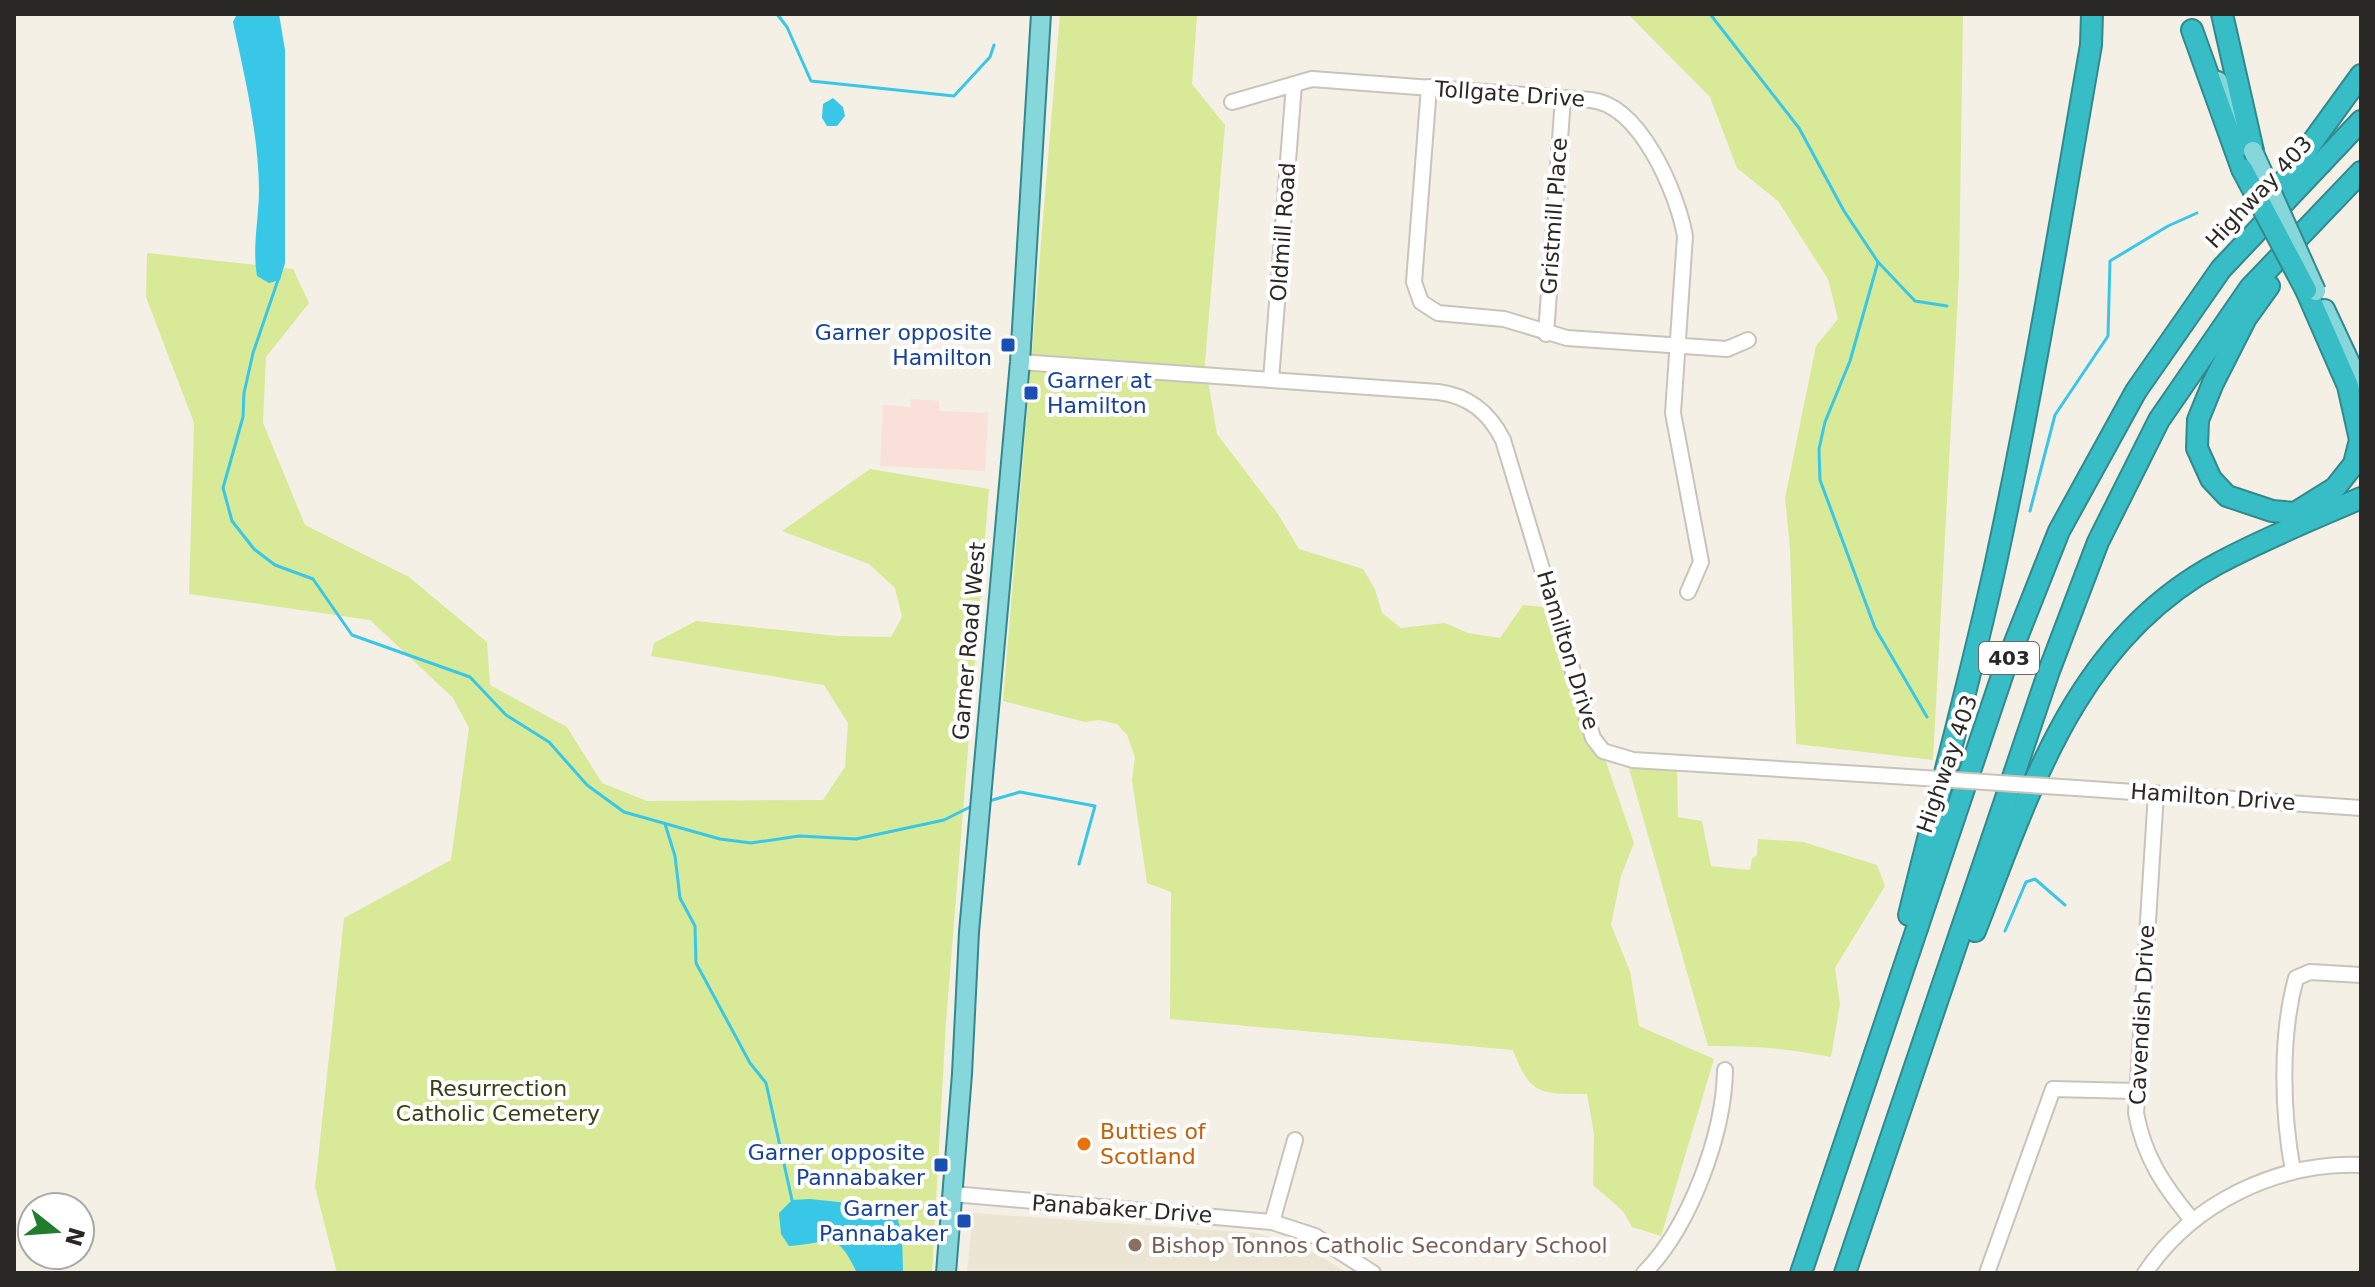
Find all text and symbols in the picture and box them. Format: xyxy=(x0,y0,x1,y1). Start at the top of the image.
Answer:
street label: Tollgate Drive xyxy=(1433,76,1586,112)
street label: Highway 403 xyxy=(2201,131,2317,253)
street label: Gristmill Place xyxy=(1536,137,1572,295)
street label: Oldmill Road xyxy=(1266,162,1300,302)
place label: Garner opposite Hamilton xyxy=(815,320,992,370)
marker: Garner opposite Hamilton xyxy=(999,336,1017,354)
place label: Garner at Hamilton xyxy=(1047,368,1152,418)
marker: Garner at Hamilton xyxy=(1022,384,1040,402)
street label: Garner Road West xyxy=(948,540,990,741)
street label: Hamilton Drive xyxy=(1532,567,1604,733)
road number: 403 xyxy=(1979,642,2039,674)
street label: Highway 403 xyxy=(1912,692,1982,836)
street label: Hamilton Drive xyxy=(2130,779,2296,815)
street label: Cavendish Drive xyxy=(2125,924,2159,1106)
park label: Resurrection Catholic Cemetery xyxy=(396,1076,600,1126)
place label: Butties of Scotland xyxy=(1100,1119,1207,1169)
marker: Butties of Scotland xyxy=(1075,1135,1093,1153)
place label: Garner opposite Pannabaker xyxy=(748,1140,926,1190)
marker: Garner opposite Pannabaker xyxy=(932,1156,950,1174)
street label: Panabaker Drive xyxy=(1031,1190,1213,1228)
north arrow xyxy=(16,1191,96,1271)
place label: Garner at Pannabaker xyxy=(819,1196,949,1246)
marker: Garner at Pannabaker xyxy=(955,1212,973,1230)
text: N xyxy=(60,1224,89,1249)
place label: Bishop Tonnos Catholic Secondary School xyxy=(1151,1233,1608,1258)
marker: Bishop Tonnos Catholic Secondary School xyxy=(1126,1236,1144,1254)

